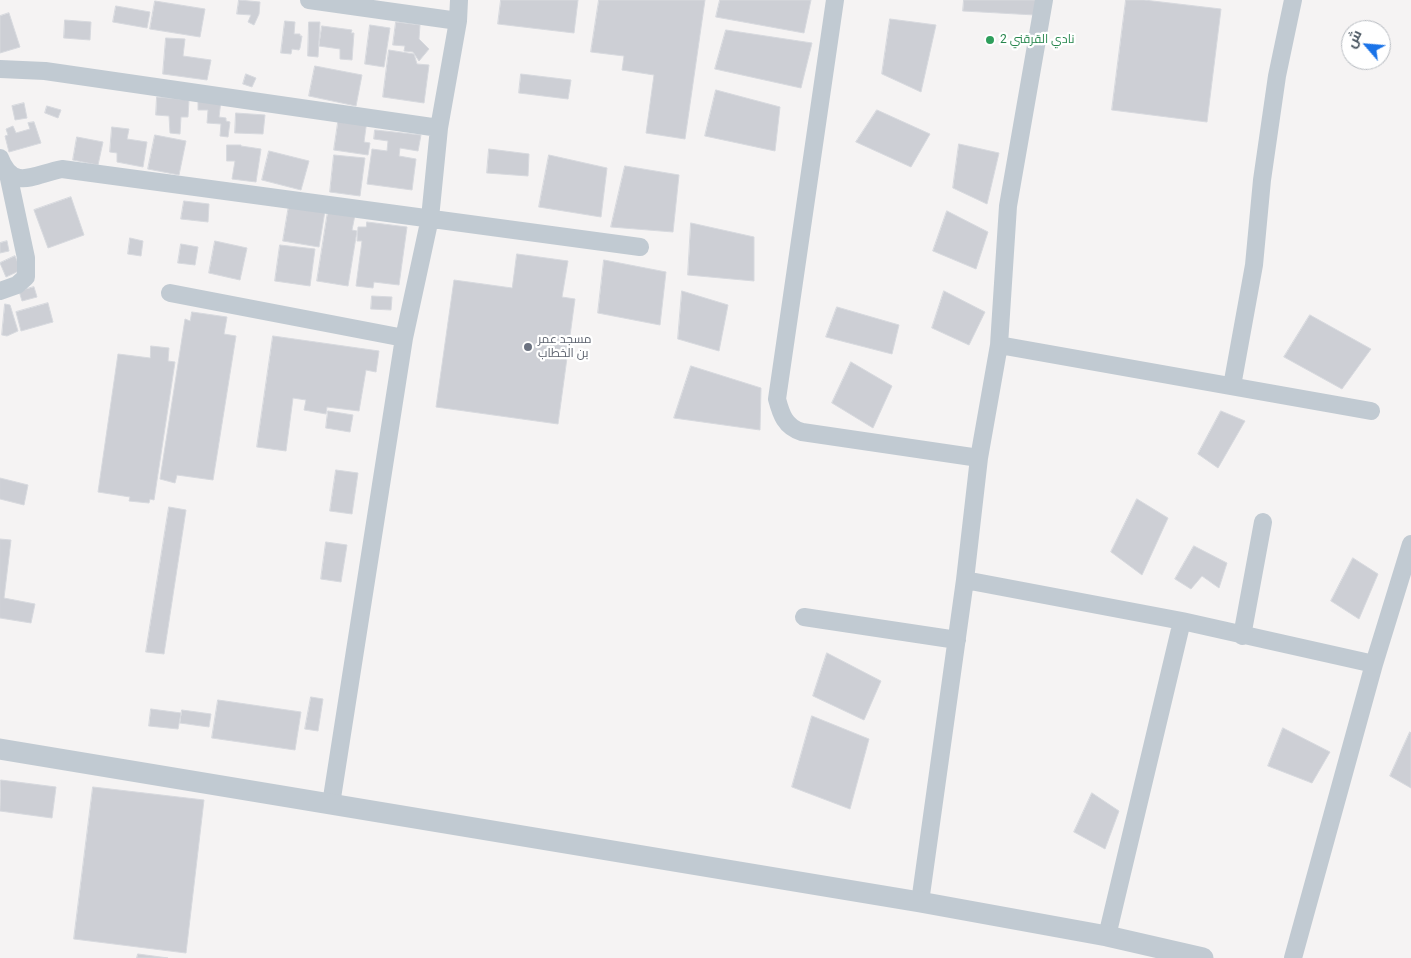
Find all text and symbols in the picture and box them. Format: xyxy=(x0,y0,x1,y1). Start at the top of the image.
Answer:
north arrow xyxy=(1341,20,1391,70)
text: ش xyxy=(1342,27,1365,50)
place label: نادي القرقني 2 xyxy=(1000,33,1074,47)
marker: نادي القرقني 2 xyxy=(984,34,996,46)
place label: مسجد عمر بن الخطاب xyxy=(538,333,591,361)
marker: مسجد عمر بن الخطاب xyxy=(522,341,534,353)

